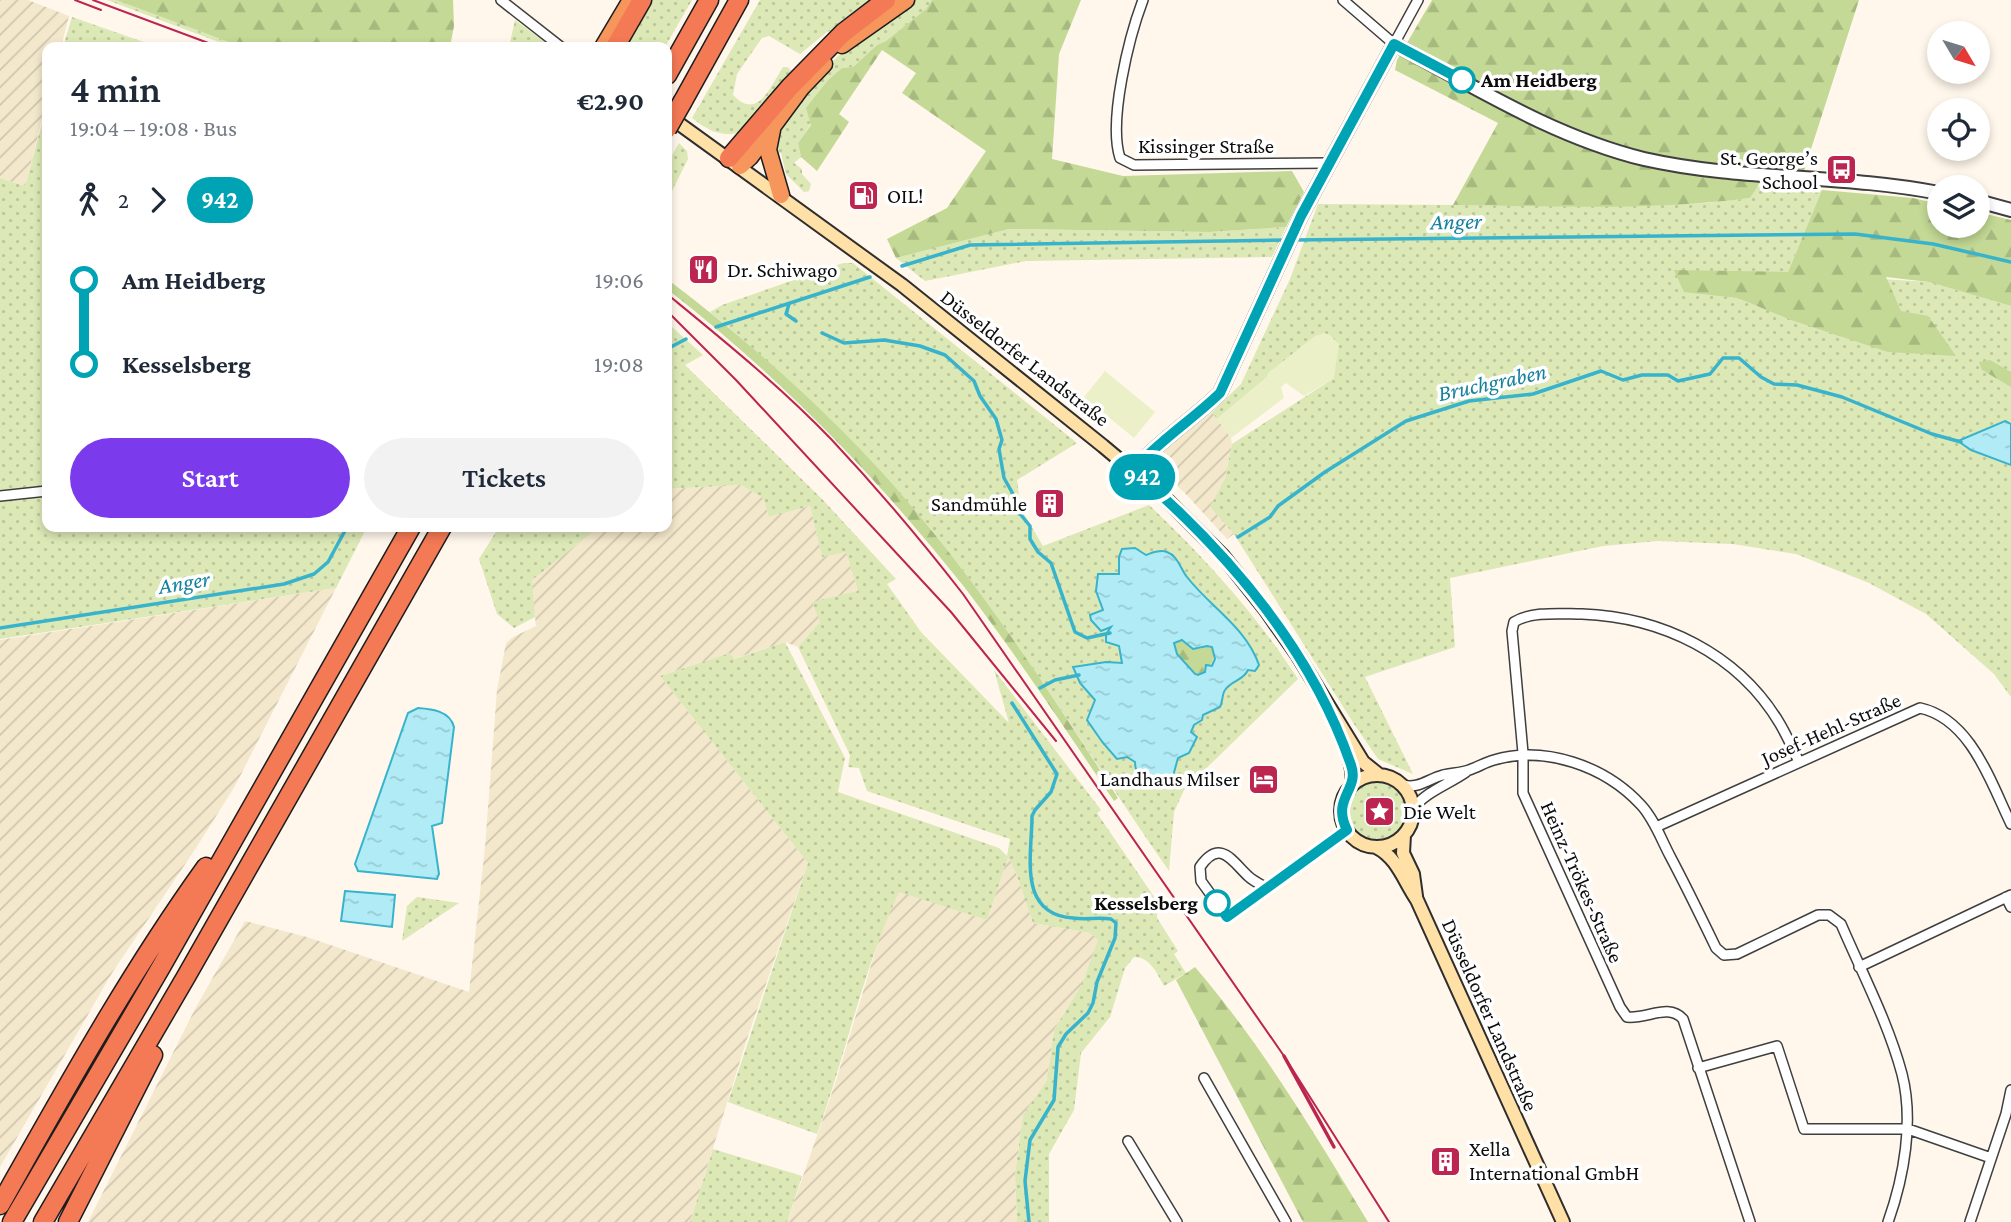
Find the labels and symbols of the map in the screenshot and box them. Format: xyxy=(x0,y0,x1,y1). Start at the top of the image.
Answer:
north arrow xyxy=(1927,21,1990,84)
marker: Am Heidberg xyxy=(1449,67,1475,93)
place label: Am Heidberg xyxy=(1480,68,1597,92)
street label: Kissinger Straße xyxy=(1138,134,1274,158)
place label: St. George’s School xyxy=(1720,146,1818,194)
bus stop icon: St. George’s School xyxy=(1824,153,1858,187)
fuel station icon: OIL! xyxy=(847,179,881,213)
place label: OIL! xyxy=(887,184,923,208)
water label: Anger xyxy=(1429,208,1483,234)
restaurant icon: Dr. Schiwago xyxy=(687,253,721,287)
place label: Dr. Schiwago xyxy=(727,258,837,282)
street label: Düsseldorfer Landstraße xyxy=(936,285,1114,431)
water label: Bruchgraben xyxy=(1435,358,1549,406)
line badge: 942 xyxy=(1102,454,1182,500)
building icon: Sandmühle xyxy=(1033,487,1067,521)
place label: Sandmühle xyxy=(931,492,1027,516)
water label: Anger xyxy=(156,565,212,599)
street label: Josef-Hehl-Straße xyxy=(1756,688,1904,771)
hotel icon: Landhaus Milser xyxy=(1246,762,1280,796)
place label: Landhaus Milser xyxy=(1100,767,1241,791)
place icon: Die Welt xyxy=(1363,795,1397,829)
street label: Heinz-Trökes-Straße xyxy=(1536,798,1628,966)
place label: Die Welt xyxy=(1403,800,1477,824)
marker: Kesselsberg xyxy=(1204,890,1230,916)
place label: Kesselsberg xyxy=(1094,891,1198,915)
street label: Düsseldorfer Landstraße xyxy=(1437,915,1543,1115)
place label: Xella International GmbH xyxy=(1469,1137,1639,1185)
building icon: Xella International GmbH xyxy=(1429,1144,1463,1178)

